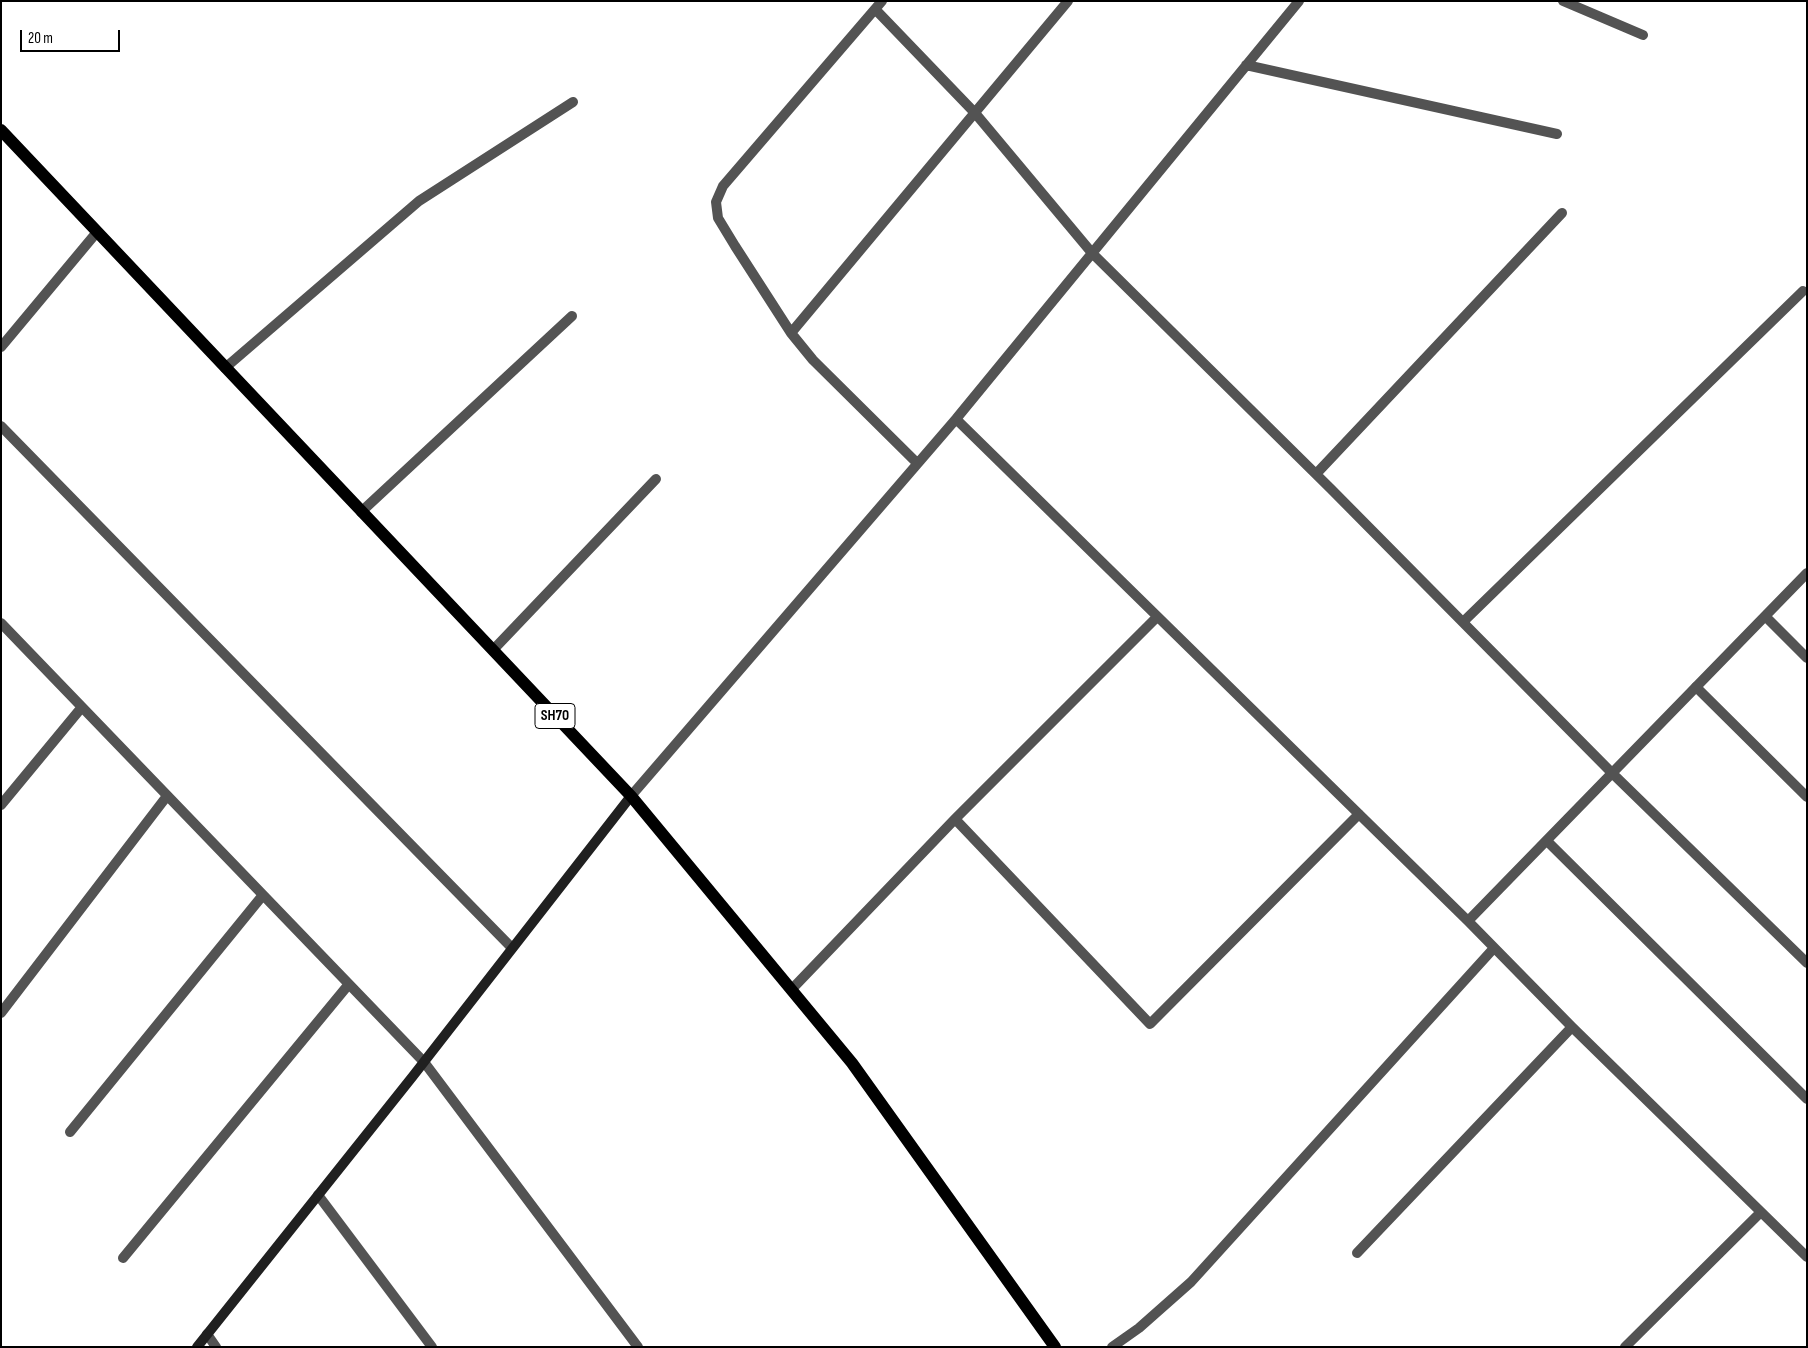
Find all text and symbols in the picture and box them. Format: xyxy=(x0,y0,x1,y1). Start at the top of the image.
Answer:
scale bar xyxy=(22,20,122,52)
text: 20 m xyxy=(28,29,53,48)
road number: SH70 xyxy=(535,704,575,728)

